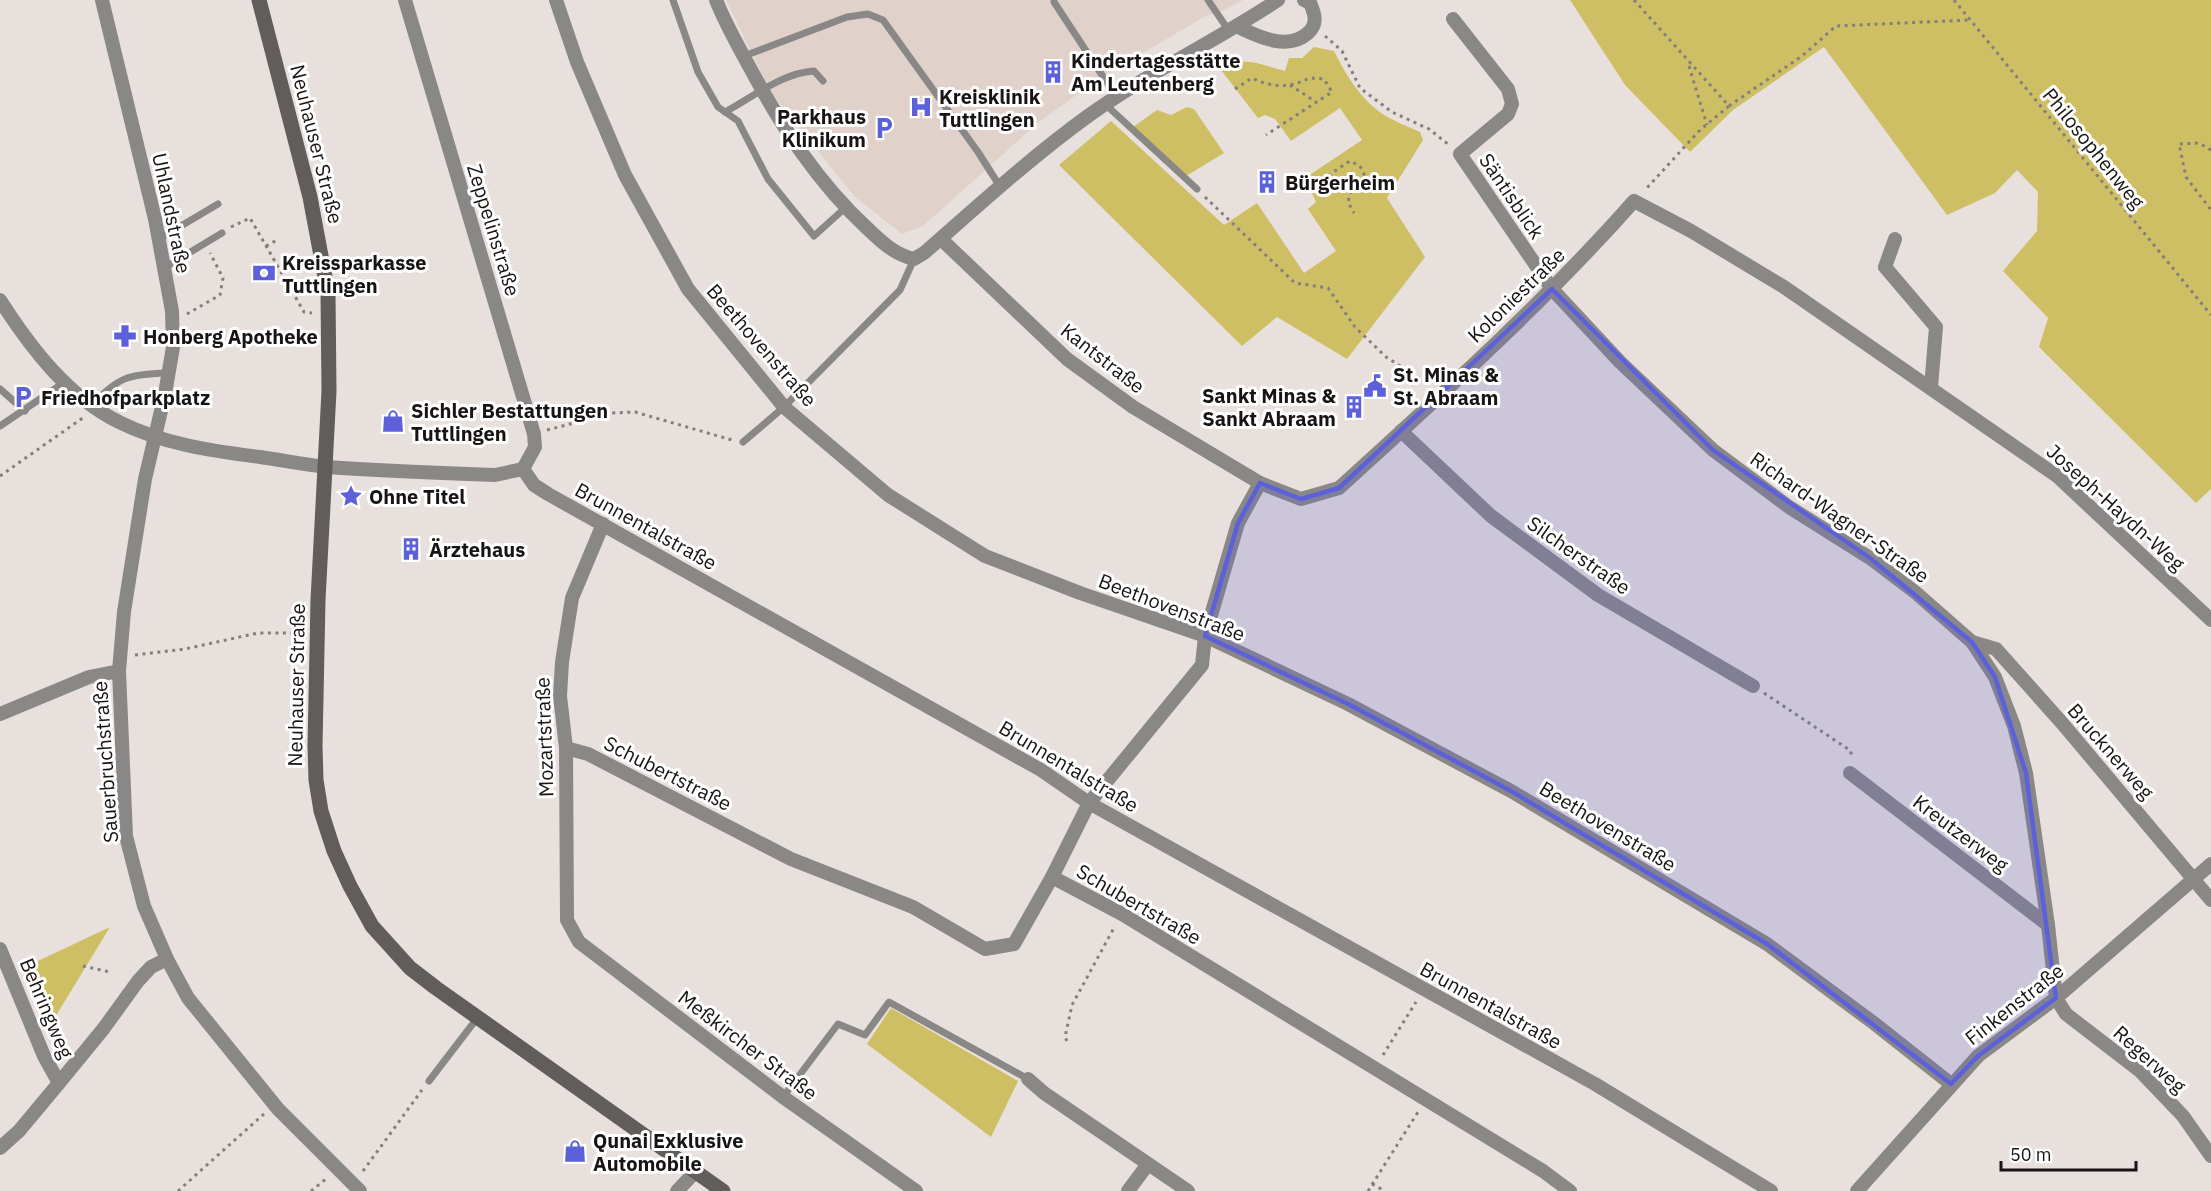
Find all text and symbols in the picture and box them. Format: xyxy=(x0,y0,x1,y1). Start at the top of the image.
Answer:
place label: Kindertagesstätte Am Leutenberg xyxy=(1071,47,1240,97)
building icon: Kindertagesstätte Am Leutenberg xyxy=(1040,59,1066,85)
street label: Neuhauser Straße xyxy=(284,62,350,226)
street label: Philosophenweg xyxy=(2037,82,2151,214)
place label: Kreisklinik Tuttlingen xyxy=(939,83,1041,133)
hospital icon: Kreisklinik Tuttlingen xyxy=(908,94,934,120)
place label: Parkhaus Klinikum xyxy=(777,103,866,153)
parking icon: Parkhaus Klinikum xyxy=(871,115,897,141)
street label: Säntisblick xyxy=(1473,148,1551,245)
street label: Uhlandstraße xyxy=(146,150,198,276)
street label: Zeppelinstraße xyxy=(461,161,527,299)
building icon: Bürgerheim xyxy=(1254,169,1280,195)
place label: Bürgerheim xyxy=(1285,169,1395,196)
street label: Koloniestraße xyxy=(1461,242,1571,348)
place label: Kreissparkasse Tuttlingen xyxy=(282,249,426,299)
bank icon: Kreissparkasse Tuttlingen xyxy=(251,260,277,286)
street label: Beethovenstraße xyxy=(701,278,823,412)
street label: Kantstraße xyxy=(1055,317,1151,399)
pharmacy icon: Honberg Apotheke xyxy=(112,323,138,349)
place label: Honberg Apotheke xyxy=(143,323,318,350)
place label: St. Minas & St. Abraam xyxy=(1393,361,1499,411)
public building icon: St. Minas & St. Abraam xyxy=(1362,373,1388,399)
place label: Sankt Minas & Sankt Abraam xyxy=(1202,382,1337,432)
parking icon: Friedhofparkplatz xyxy=(10,384,36,410)
place label: Friedhofparkplatz xyxy=(41,384,210,411)
building icon: Sankt Minas & Sankt Abraam xyxy=(1341,394,1367,420)
place label: Sichler Bestattungen Tuttlingen xyxy=(411,397,608,447)
shop icon: Sichler Bestattungen Tuttlingen xyxy=(380,408,406,434)
street label: Joseph-Haydn-Weg xyxy=(2041,438,2191,577)
street label: Richard-Wagner-Straße xyxy=(1745,445,1935,589)
street label: Brunnentalstraße xyxy=(570,476,722,576)
place icon: Ohne Titel xyxy=(338,483,364,509)
place label: Ohne Titel xyxy=(369,483,465,510)
street label: Silcherstraße xyxy=(1522,509,1636,601)
building icon: Ärztehaus xyxy=(398,536,424,562)
place label: Ärztehaus xyxy=(429,536,525,563)
street label: Beethovenstraße xyxy=(1095,567,1249,647)
street label: Neuhauser Straße xyxy=(281,603,311,767)
street label: Mozartstraße xyxy=(528,677,560,797)
street label: Sauerbruchstraße xyxy=(86,680,124,844)
street label: Brucknerweg xyxy=(2062,697,2160,805)
street label: Brunnentalstraße xyxy=(994,714,1144,818)
street label: Schubertstraße xyxy=(600,729,736,817)
street label: Beethovenstraße xyxy=(1535,775,1681,877)
street label: Kreutzerweg xyxy=(1908,788,2015,878)
street label: Schubertstraße xyxy=(1072,857,1206,951)
street label: Behringweg xyxy=(14,954,80,1063)
street label: Brunnentalstraße xyxy=(1415,955,1567,1055)
street label: Finkenstraße xyxy=(1959,957,2069,1051)
street label: Meßkircher Straße xyxy=(673,984,823,1106)
street label: Regerweg xyxy=(2108,1019,2192,1099)
place label: Qunai Exklusive Automobile xyxy=(593,1127,743,1177)
scale bar xyxy=(2001,1134,2136,1172)
shop icon: Qunai Exklusive Automobile xyxy=(562,1138,588,1164)
text: 50 m xyxy=(2010,1143,2052,1166)

